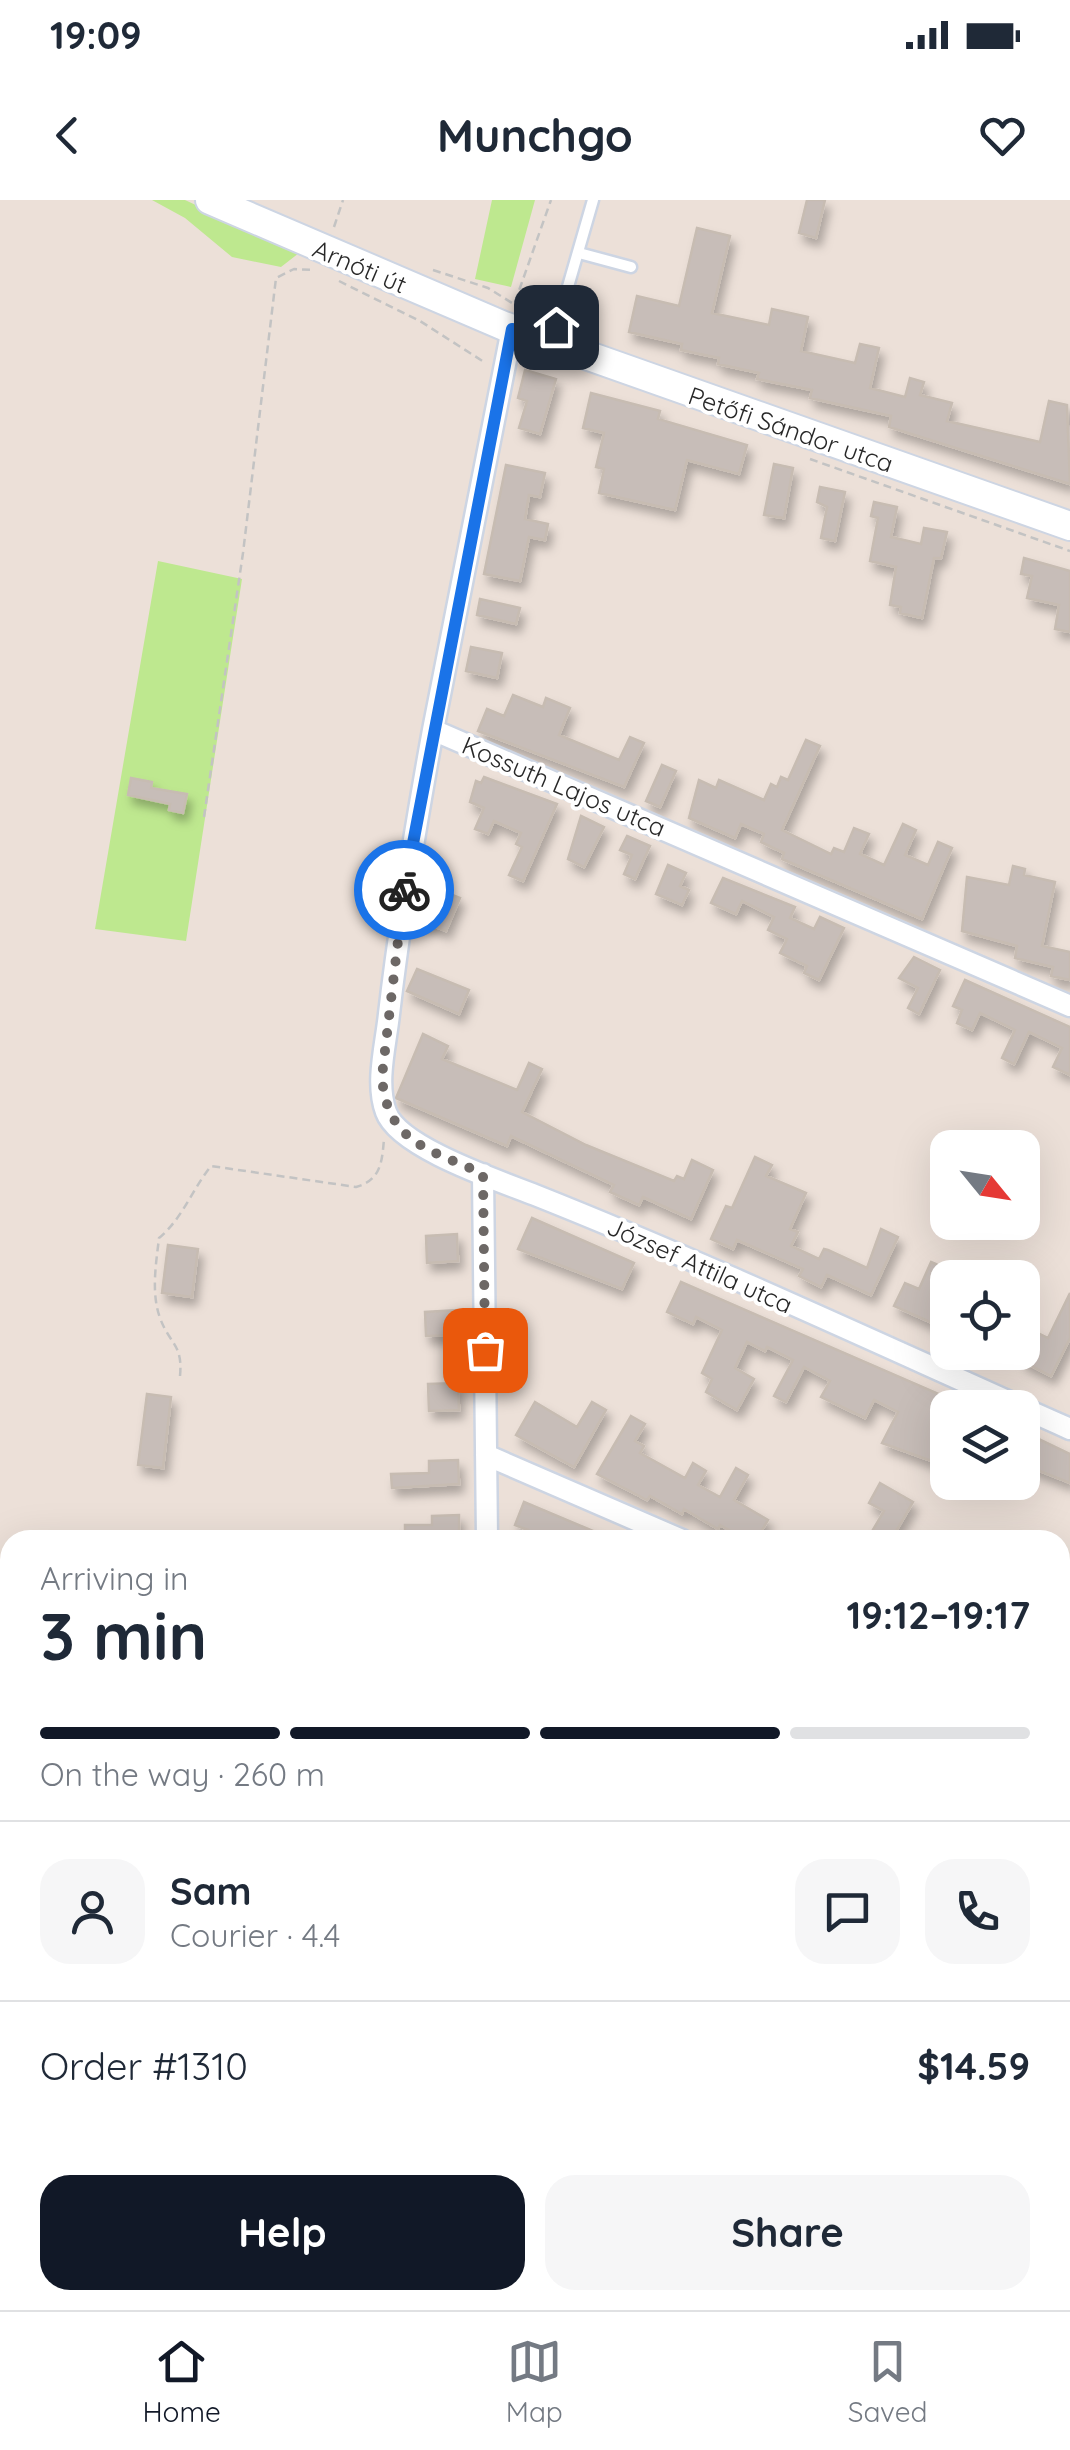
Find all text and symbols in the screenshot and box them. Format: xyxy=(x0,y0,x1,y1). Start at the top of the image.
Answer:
text: 19:09 xyxy=(50,11,142,59)
text: Munchgo xyxy=(437,107,633,163)
icon: back xyxy=(40,108,95,163)
icon: heart xyxy=(975,108,1030,163)
street label: Arnóti út xyxy=(309,232,411,300)
pin xyxy=(514,285,599,370)
icon: home xyxy=(529,300,584,355)
street label: Petőfi Sándor utca xyxy=(685,379,897,479)
street label: Kossuth Lajos utca xyxy=(458,729,670,843)
courier xyxy=(354,840,454,940)
icon: bike xyxy=(377,863,432,918)
north arrow xyxy=(930,1130,1040,1240)
map controls xyxy=(930,1130,1040,1500)
street label: József Attila utca xyxy=(603,1210,797,1320)
button: locate xyxy=(930,1260,1040,1370)
pin xyxy=(443,1308,528,1393)
icon: bag xyxy=(458,1323,513,1378)
button: layers xyxy=(930,1390,1040,1500)
text: Arriving in xyxy=(40,1558,189,1598)
text: 19:12–19:17 xyxy=(846,1591,1030,1639)
text: 3 min xyxy=(40,1595,207,1676)
text: On the way · 260 m xyxy=(40,1754,325,1794)
button: person xyxy=(40,1859,145,1964)
button: chat xyxy=(795,1859,900,1964)
button: phone xyxy=(925,1859,1030,1964)
text: Sam xyxy=(170,1867,252,1915)
text: Courier · 4.4 xyxy=(170,1915,340,1955)
text: Order #1310 xyxy=(40,2042,248,2090)
text: $14.59 xyxy=(917,2042,1030,2090)
button: Help xyxy=(40,2175,525,2290)
button: Share xyxy=(545,2175,1030,2290)
tab: Home xyxy=(142,2334,221,2429)
tab: Map xyxy=(506,2334,563,2429)
tab: Saved xyxy=(848,2334,928,2429)

